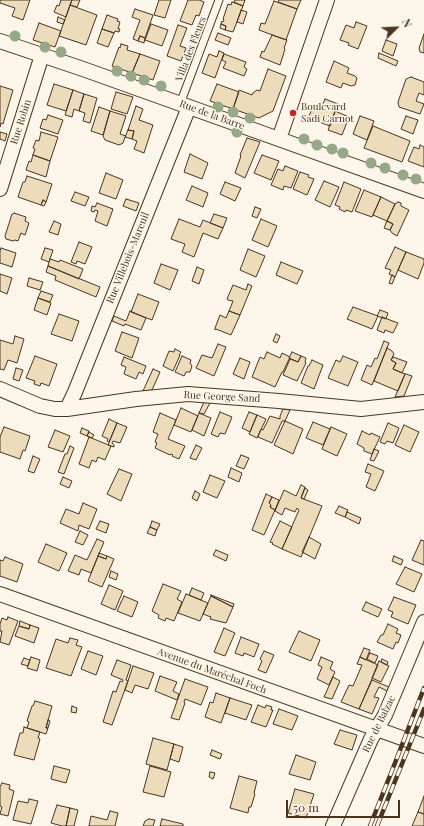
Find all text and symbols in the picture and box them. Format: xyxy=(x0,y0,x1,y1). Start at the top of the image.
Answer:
north arrow xyxy=(376,8,416,48)
street label: Villa des Fleurs xyxy=(173,15,209,83)
text: N xyxy=(399,16,416,30)
street label: Rue Robin xyxy=(8,98,34,146)
street label: Rue de la Barre xyxy=(178,98,246,132)
place label: Boulevard Sadi Carnot xyxy=(301,101,354,124)
marker: Boulevard Sadi Carnot xyxy=(288,108,298,118)
street label: Rue Villebois-Mareuil xyxy=(104,211,152,305)
street label: Rue George Sand xyxy=(183,389,261,405)
street label: Avenue du Maréchal Foch xyxy=(156,646,268,696)
street label: Rue de Balzac xyxy=(360,694,398,754)
scale bar xyxy=(288,792,402,818)
text: 50 m xyxy=(293,799,319,815)

